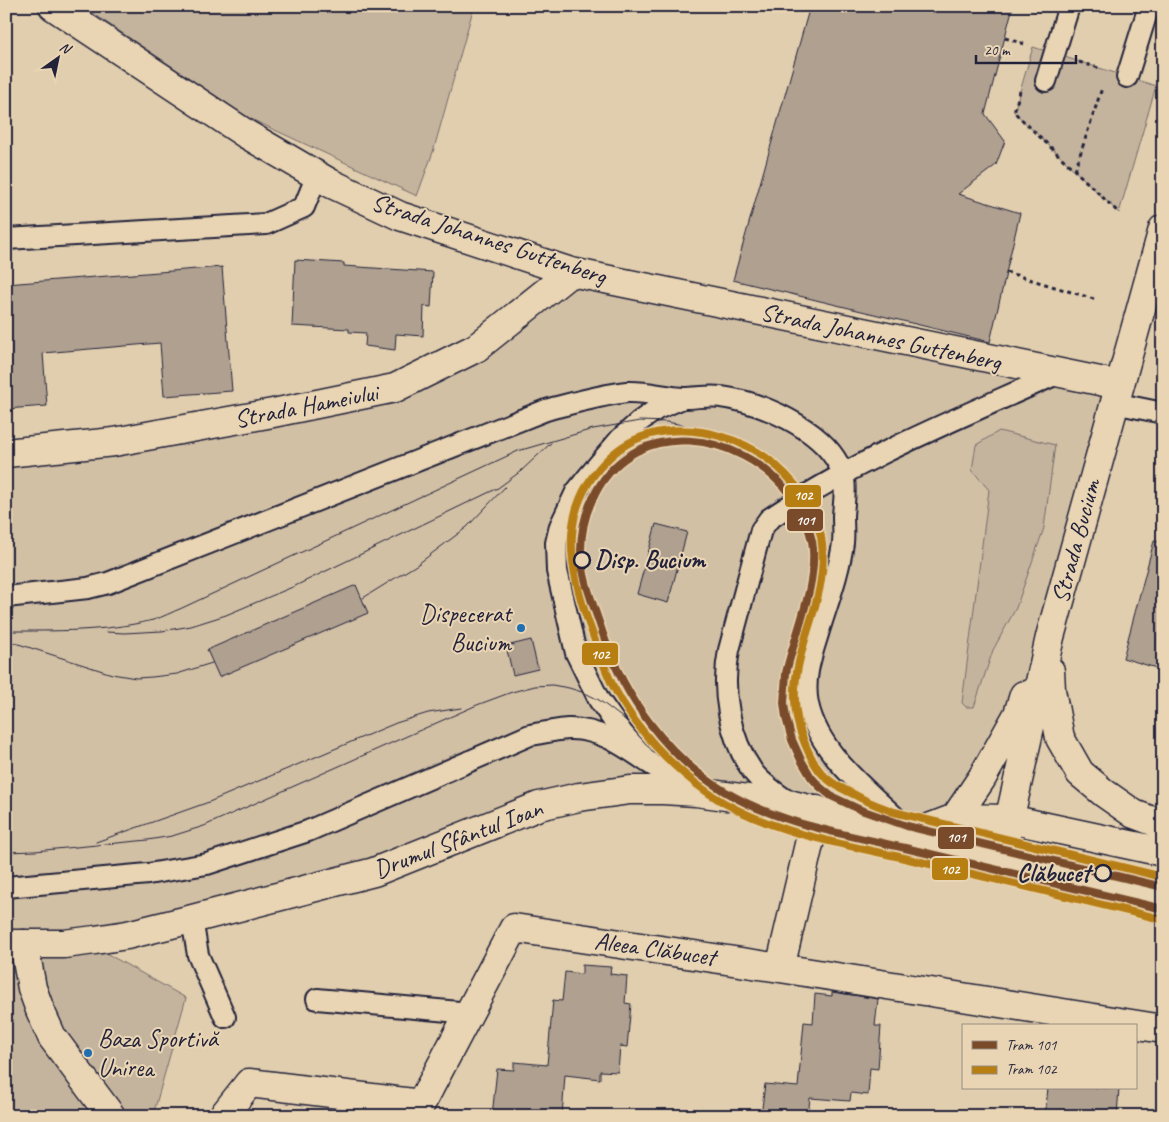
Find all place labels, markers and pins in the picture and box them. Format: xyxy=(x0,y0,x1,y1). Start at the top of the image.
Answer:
place label: Disp. Bucium xyxy=(595,544,707,576)
marker: Disp. Bucium xyxy=(573,551,591,569)
place label: Dispecerat Bucium xyxy=(420,598,514,659)
marker: Dispecerat Bucium xyxy=(515,622,527,634)
place label: Clăbucet xyxy=(1017,857,1094,889)
marker: Clăbucet xyxy=(1094,864,1112,882)
place label: Baza Sportivă Unirea xyxy=(98,1023,220,1084)
marker: Baza Sportivă Unirea xyxy=(82,1047,94,1059)

